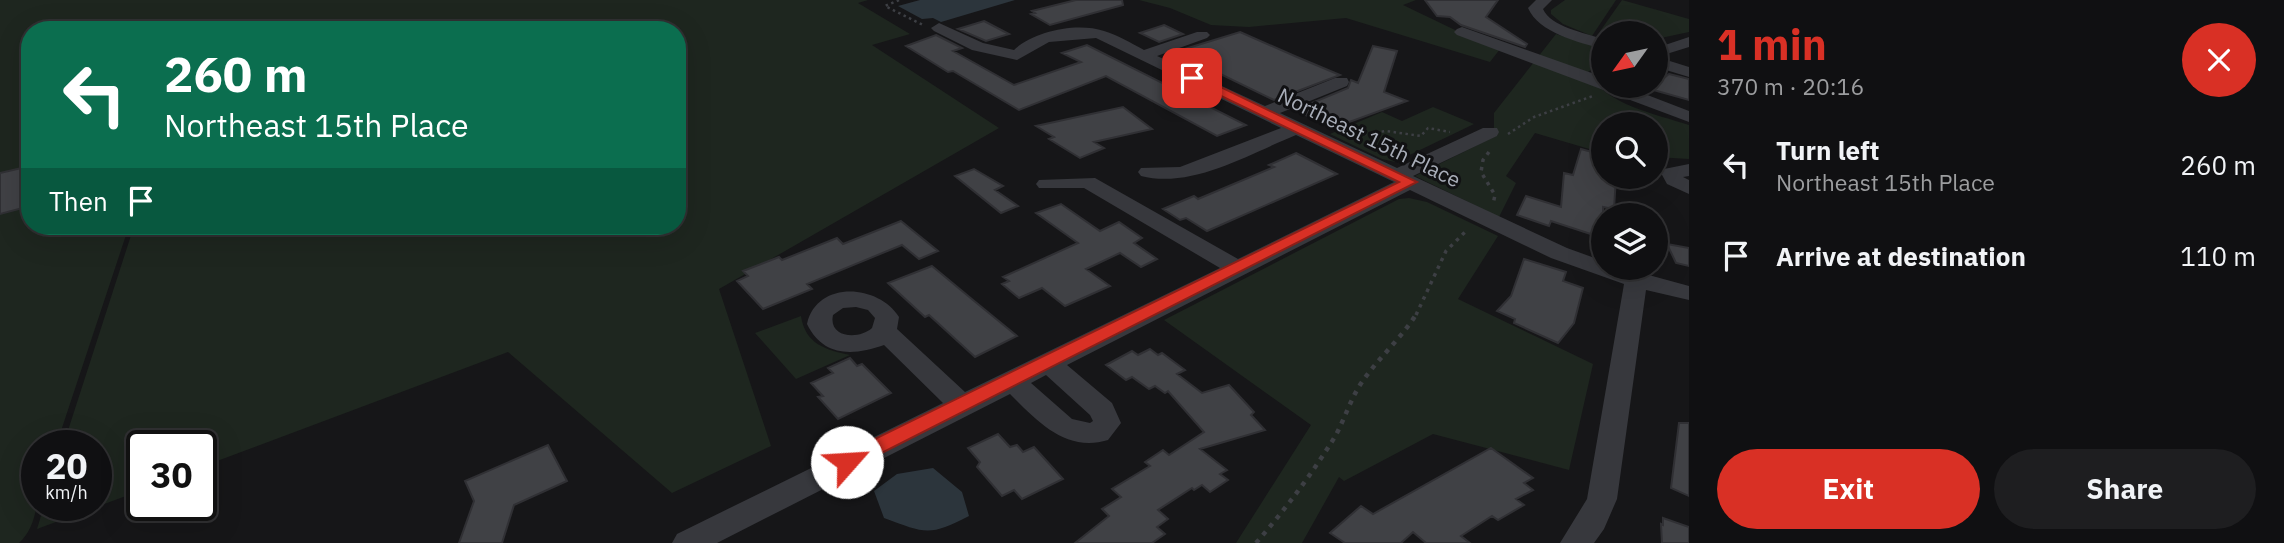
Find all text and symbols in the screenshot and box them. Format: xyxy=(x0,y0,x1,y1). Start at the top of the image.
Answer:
text: 1 min xyxy=(1717,17,1827,72)
north arrow xyxy=(1591,21,1668,98)
map controls xyxy=(1591,21,1668,280)
button: close xyxy=(2182,23,2256,97)
text: 260 m xyxy=(164,42,308,105)
pin xyxy=(1162,48,1222,108)
icon: left xyxy=(49,49,140,140)
icon: arrive xyxy=(1173,59,1211,97)
text: 370 m · 20:16 xyxy=(1717,71,1864,101)
street label: Northeast 15th Place xyxy=(1273,81,1465,194)
text: Northeast 15th Place xyxy=(164,104,469,146)
button: search xyxy=(1591,112,1668,189)
text: Turn left xyxy=(1776,133,1879,167)
icon: left xyxy=(1717,146,1755,184)
text: 260 m xyxy=(2180,148,2256,182)
text: Northeast 15th Place xyxy=(1776,167,1995,197)
icon: arrive xyxy=(122,182,160,220)
text: Then xyxy=(49,184,108,218)
button: layers xyxy=(1591,203,1668,280)
icon: arrive xyxy=(1717,237,1755,275)
text: Arrive at destination xyxy=(1776,239,2026,273)
text: 110 m xyxy=(2180,239,2256,273)
position arrow xyxy=(810,425,884,499)
speed limit sign: 30 xyxy=(126,430,217,521)
text: 20 xyxy=(45,443,88,489)
button: Exit xyxy=(1717,449,1980,529)
button: Share xyxy=(1994,449,2256,529)
text: km/h xyxy=(45,481,88,504)

